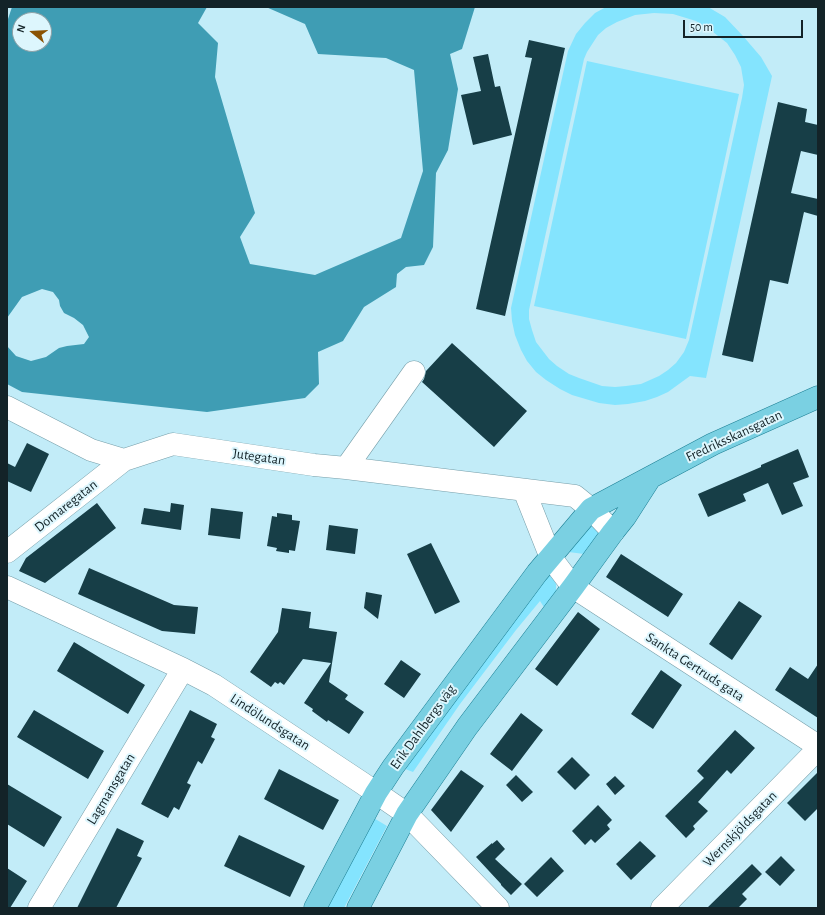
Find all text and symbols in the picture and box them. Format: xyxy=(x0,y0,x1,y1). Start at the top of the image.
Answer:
north arrow xyxy=(12,12,52,52)
scale bar xyxy=(685,12,805,38)
text: 50 m xyxy=(690,21,713,33)
text: N xyxy=(15,23,27,34)
street label: Fredriksskansgatan xyxy=(683,406,785,466)
street label: Jutegatan xyxy=(232,445,286,469)
street label: Domaregatan xyxy=(31,476,101,536)
street label: Sankta Gertruds gata xyxy=(643,629,747,705)
street label: Erik Dahlbergs väg xyxy=(387,681,459,773)
street label: Lindölundsgatan xyxy=(227,690,313,754)
street label: Lagmansgatan xyxy=(83,750,139,828)
street label: Wernskjöldsgatan xyxy=(699,787,781,871)

